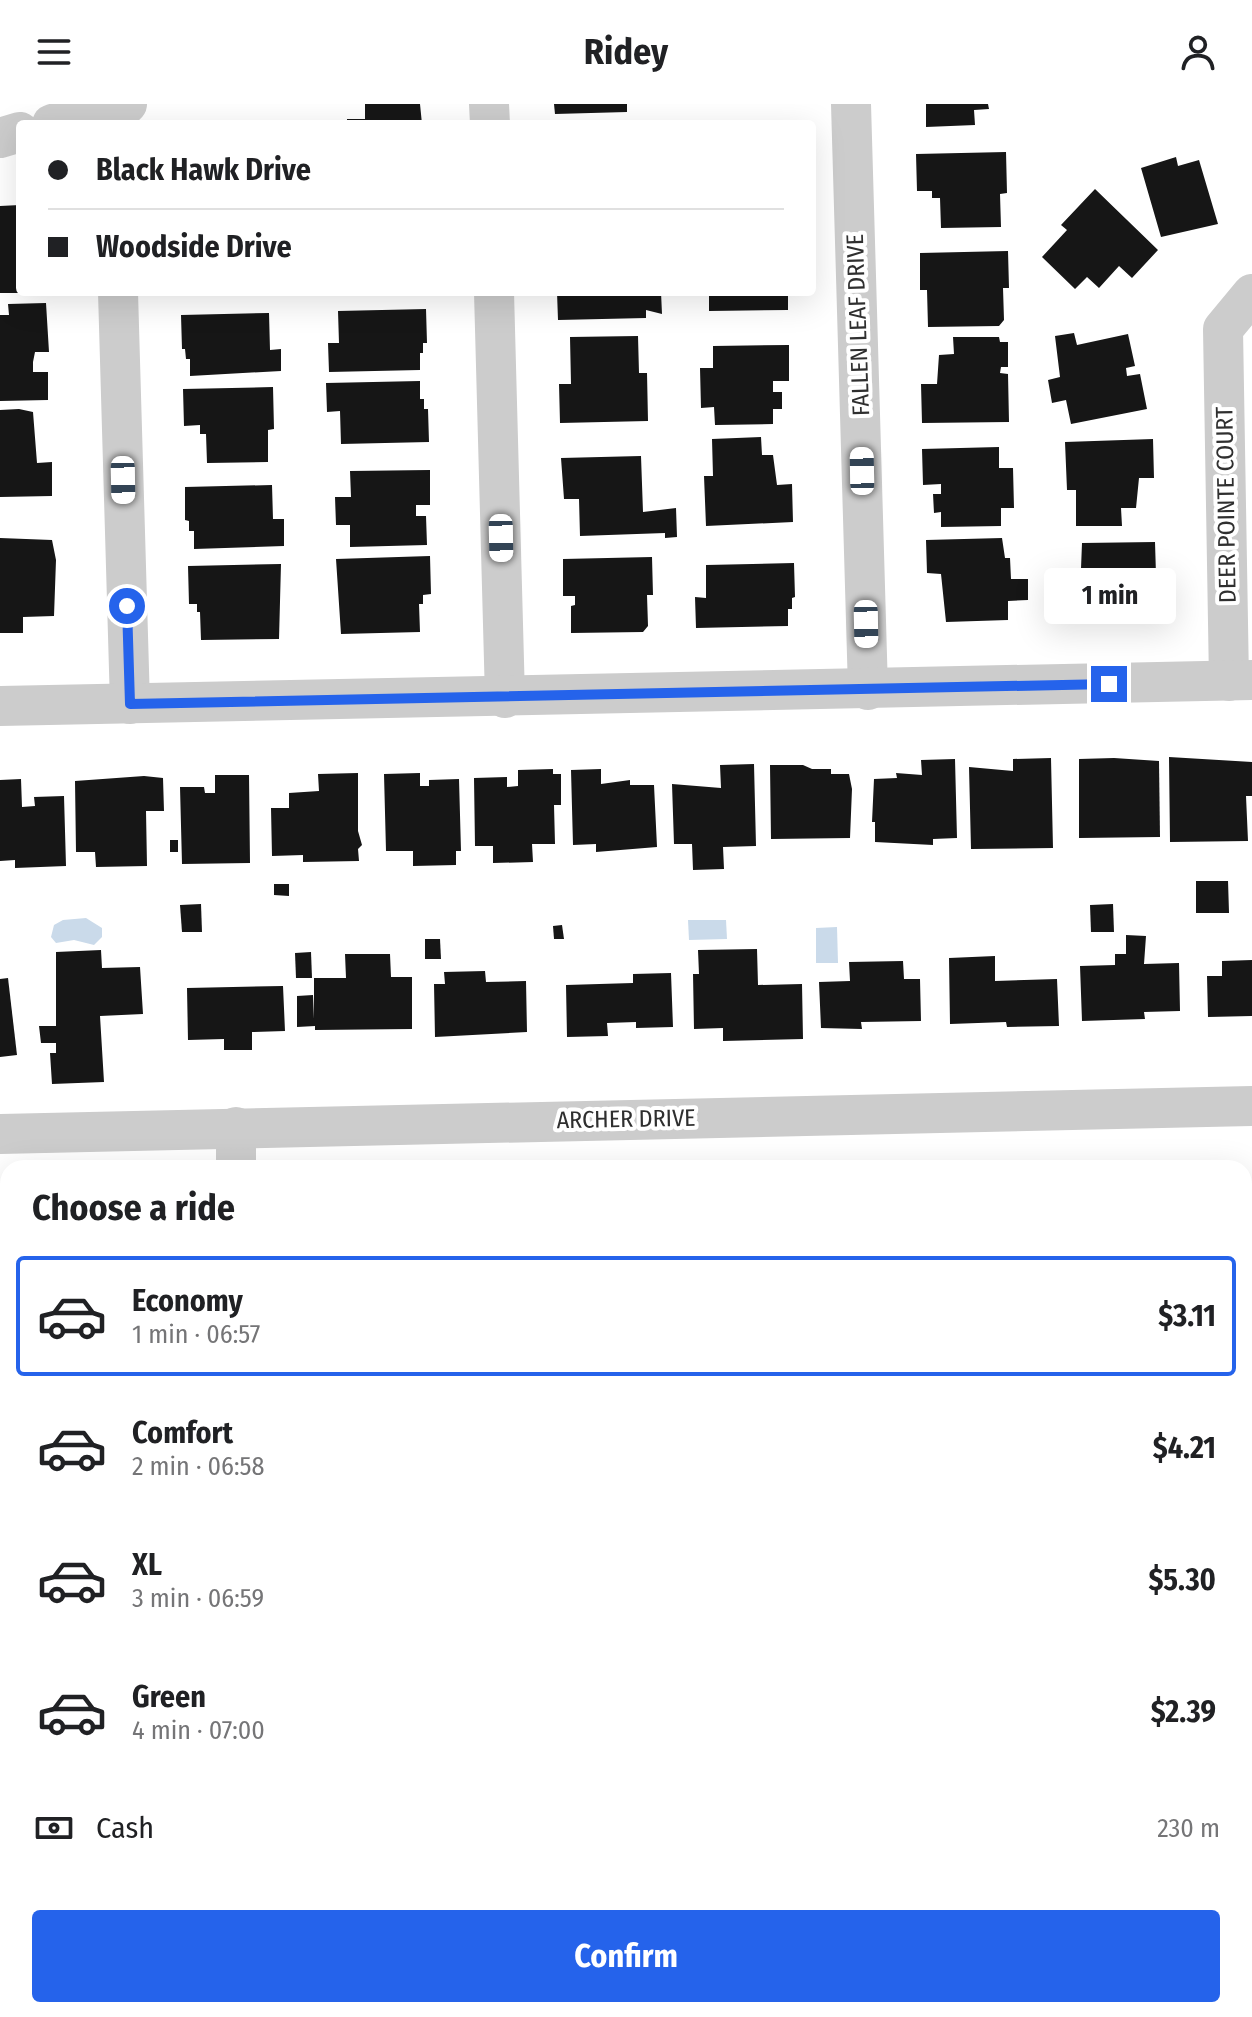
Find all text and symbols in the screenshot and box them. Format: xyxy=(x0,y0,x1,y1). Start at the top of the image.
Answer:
icon: menu xyxy=(32,30,76,74)
text: Ridey xyxy=(584,30,668,74)
icon: person xyxy=(1176,30,1220,74)
text: Black Hawk Drive xyxy=(96,152,311,188)
text: Woodside Drive xyxy=(96,229,292,265)
street label: FALLEN LEAF DRIVE xyxy=(841,234,875,416)
street label: DEER POINTE COURT xyxy=(1210,407,1242,603)
car xyxy=(850,447,874,495)
car xyxy=(111,456,135,504)
car xyxy=(489,514,513,562)
callout: 1 min xyxy=(1043,568,1175,624)
text: 1 min xyxy=(1082,580,1138,611)
route start xyxy=(109,588,145,624)
car xyxy=(854,600,878,648)
route end xyxy=(1091,666,1127,702)
street label: ARCHER DRIVE xyxy=(556,1104,696,1134)
text: Choose a ride xyxy=(32,1186,235,1230)
icon: car xyxy=(36,1280,108,1352)
text: Economy xyxy=(132,1283,243,1319)
text: $3.11 xyxy=(1158,1298,1216,1334)
text: 1 min · 06:57 xyxy=(132,1319,260,1350)
icon: car xyxy=(36,1412,108,1484)
text: Comfort xyxy=(132,1415,233,1451)
text: $4.21 xyxy=(1153,1430,1216,1466)
text: 2 min · 06:58 xyxy=(132,1451,265,1482)
icon: car xyxy=(36,1544,108,1616)
text: XL xyxy=(132,1547,162,1583)
text: $5.30 xyxy=(1148,1562,1216,1598)
text: 3 min · 06:59 xyxy=(132,1583,264,1614)
icon: car xyxy=(36,1676,108,1748)
text: Green xyxy=(132,1679,206,1715)
text: $2.39 xyxy=(1151,1694,1216,1730)
text: 4 min · 07:00 xyxy=(132,1715,265,1746)
icon: cash xyxy=(32,1806,76,1850)
text: Cash xyxy=(96,1810,154,1846)
text: 230 m xyxy=(1157,1813,1220,1844)
button: Confirm xyxy=(32,1910,1220,2002)

